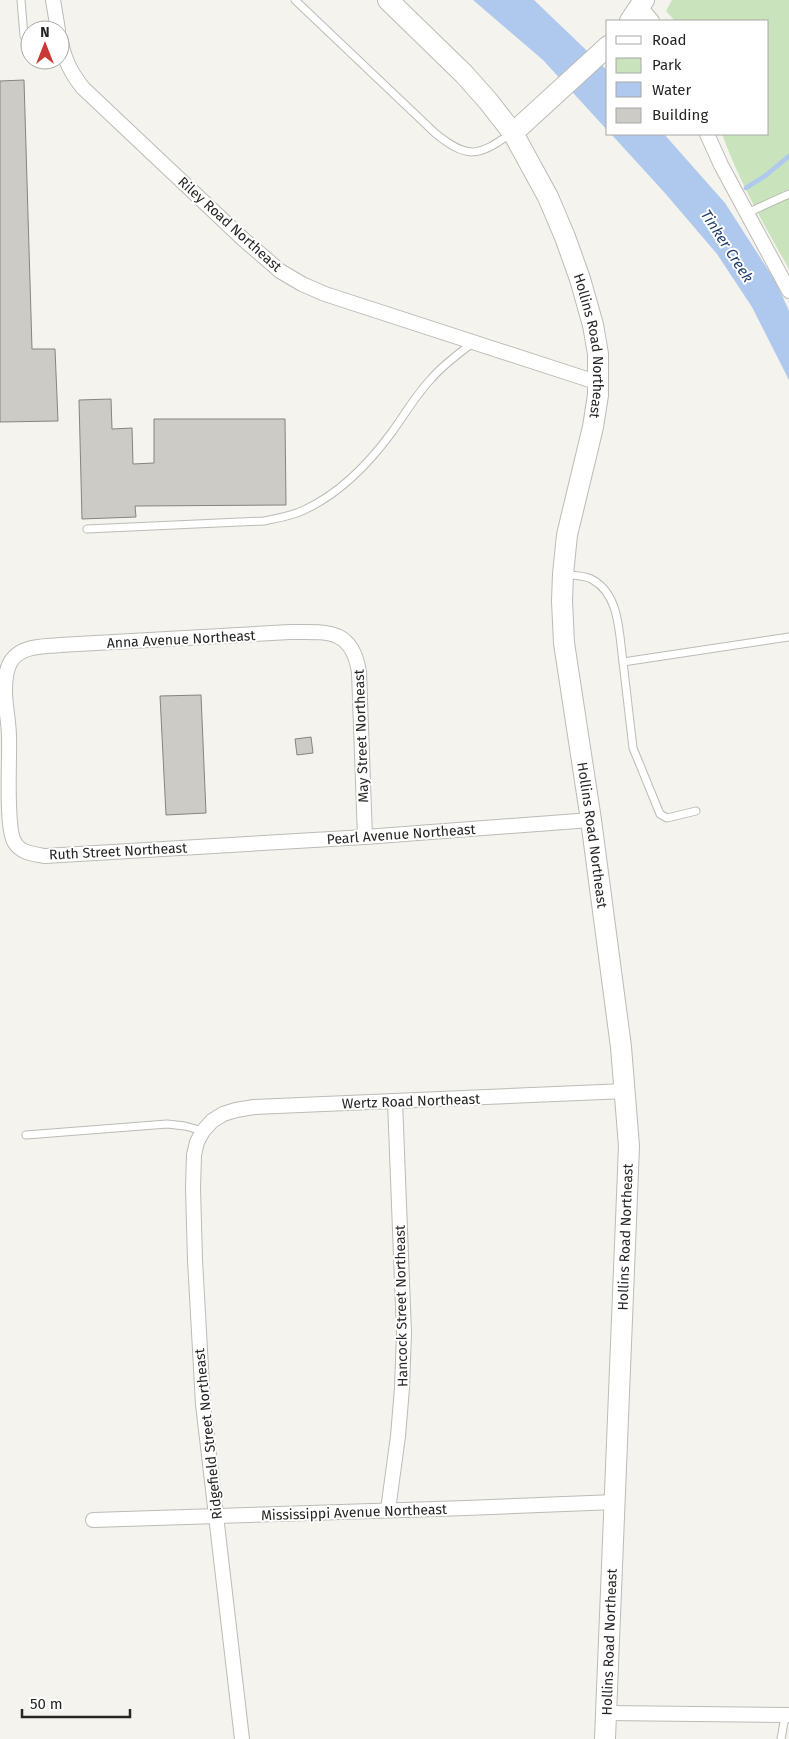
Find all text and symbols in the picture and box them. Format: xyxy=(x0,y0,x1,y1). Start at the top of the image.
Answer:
north arrow xyxy=(20,20,70,70)
legend xyxy=(606,20,769,135)
text: N xyxy=(40,24,50,41)
text: Road xyxy=(652,31,687,49)
text: Park xyxy=(652,56,682,74)
text: Water xyxy=(652,81,691,99)
text: Building xyxy=(652,106,708,124)
street label: Riley Road Northeast xyxy=(174,173,286,276)
water label: Tinker Creek xyxy=(697,206,757,286)
street label: Hollins Road Northeast xyxy=(570,271,606,421)
street label: Anna Avenue Northeast xyxy=(106,627,257,652)
street label: May Street Northeast xyxy=(351,668,372,803)
street label: Hollins Road Northeast xyxy=(573,761,611,910)
street label: Pearl Avenue Northeast xyxy=(326,821,477,848)
street label: Ruth Street Northeast xyxy=(49,839,188,864)
street label: Wertz Road Northeast xyxy=(342,1091,481,1112)
street label: Hollins Road Northeast xyxy=(614,1162,637,1311)
street label: Hancock Street Northeast xyxy=(392,1224,411,1387)
street label: Ridgefield Street Northeast xyxy=(191,1347,226,1520)
street label: Mississippi Avenue Northeast xyxy=(261,1501,448,1524)
street label: Hollins Road Northeast xyxy=(598,1567,621,1716)
scale bar xyxy=(22,1686,130,1718)
text: 50 m xyxy=(30,1695,63,1713)

